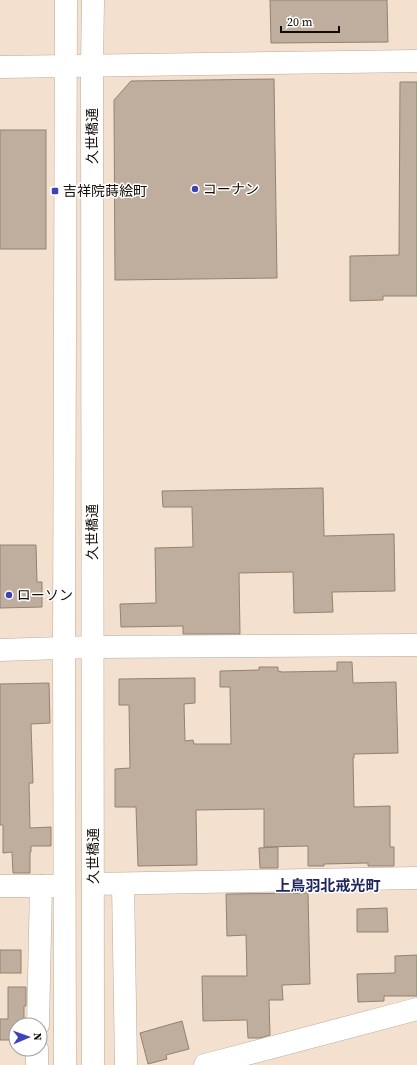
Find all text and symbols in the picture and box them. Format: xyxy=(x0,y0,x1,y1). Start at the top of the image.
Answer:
scale bar xyxy=(281,8,339,34)
text: 20 m xyxy=(287,14,313,30)
street label: 久世橋通 xyxy=(82,108,102,164)
place label: コーナン xyxy=(203,179,259,199)
place label: 吉祥院蒔絵町 xyxy=(63,181,147,201)
marker: コーナン xyxy=(190,184,200,194)
marker: 吉祥院蒔絵町 xyxy=(50,186,60,196)
street label: 久世橋通 xyxy=(82,504,102,560)
place label: ローソン xyxy=(17,585,73,605)
marker: ローソン xyxy=(4,590,14,600)
street label: 久世橋通 xyxy=(83,828,103,884)
district label: 上鳥羽北戒光町 xyxy=(275,875,381,896)
north arrow xyxy=(8,1017,48,1057)
text: N xyxy=(30,1032,45,1041)

